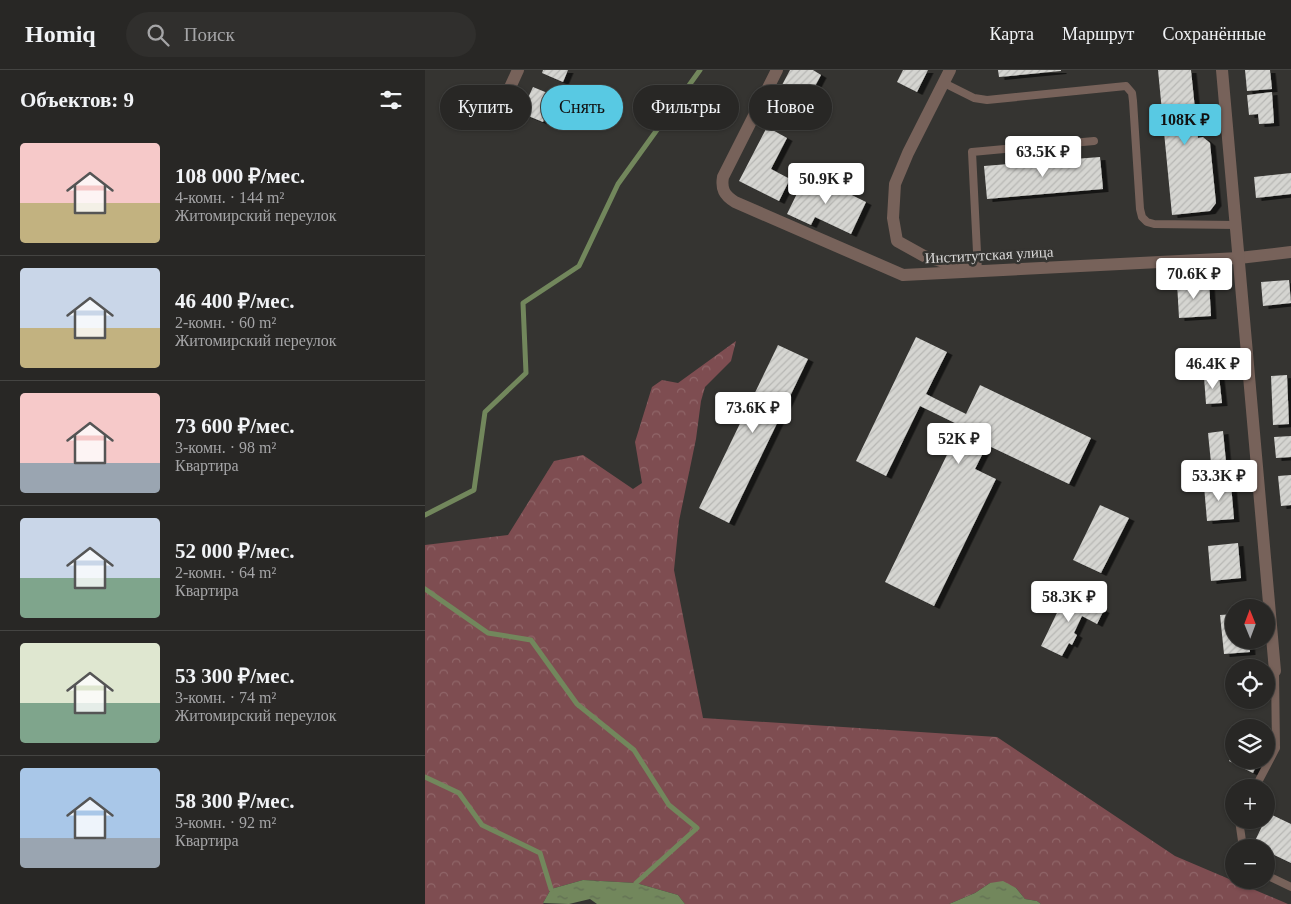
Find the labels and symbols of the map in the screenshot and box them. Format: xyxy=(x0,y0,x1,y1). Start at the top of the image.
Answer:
pin: 108K ₽ xyxy=(1144,104,1226,146)
pin: 63.5K ₽ xyxy=(997,136,1089,178)
pin: 50.9K ₽ xyxy=(780,162,872,205)
street label: Институтская улица xyxy=(924,244,1054,266)
pin: 70.6K ₽ xyxy=(1148,258,1240,300)
pin: 46.4K ₽ xyxy=(1167,348,1259,390)
pin: 73.6K ₽ xyxy=(707,392,799,434)
pin: 52K ₽ xyxy=(924,422,994,465)
pin: 53.3K ₽ xyxy=(1173,460,1265,502)
pin: 58.3K ₽ xyxy=(1023,580,1115,623)
north arrow xyxy=(1225,599,1275,649)

